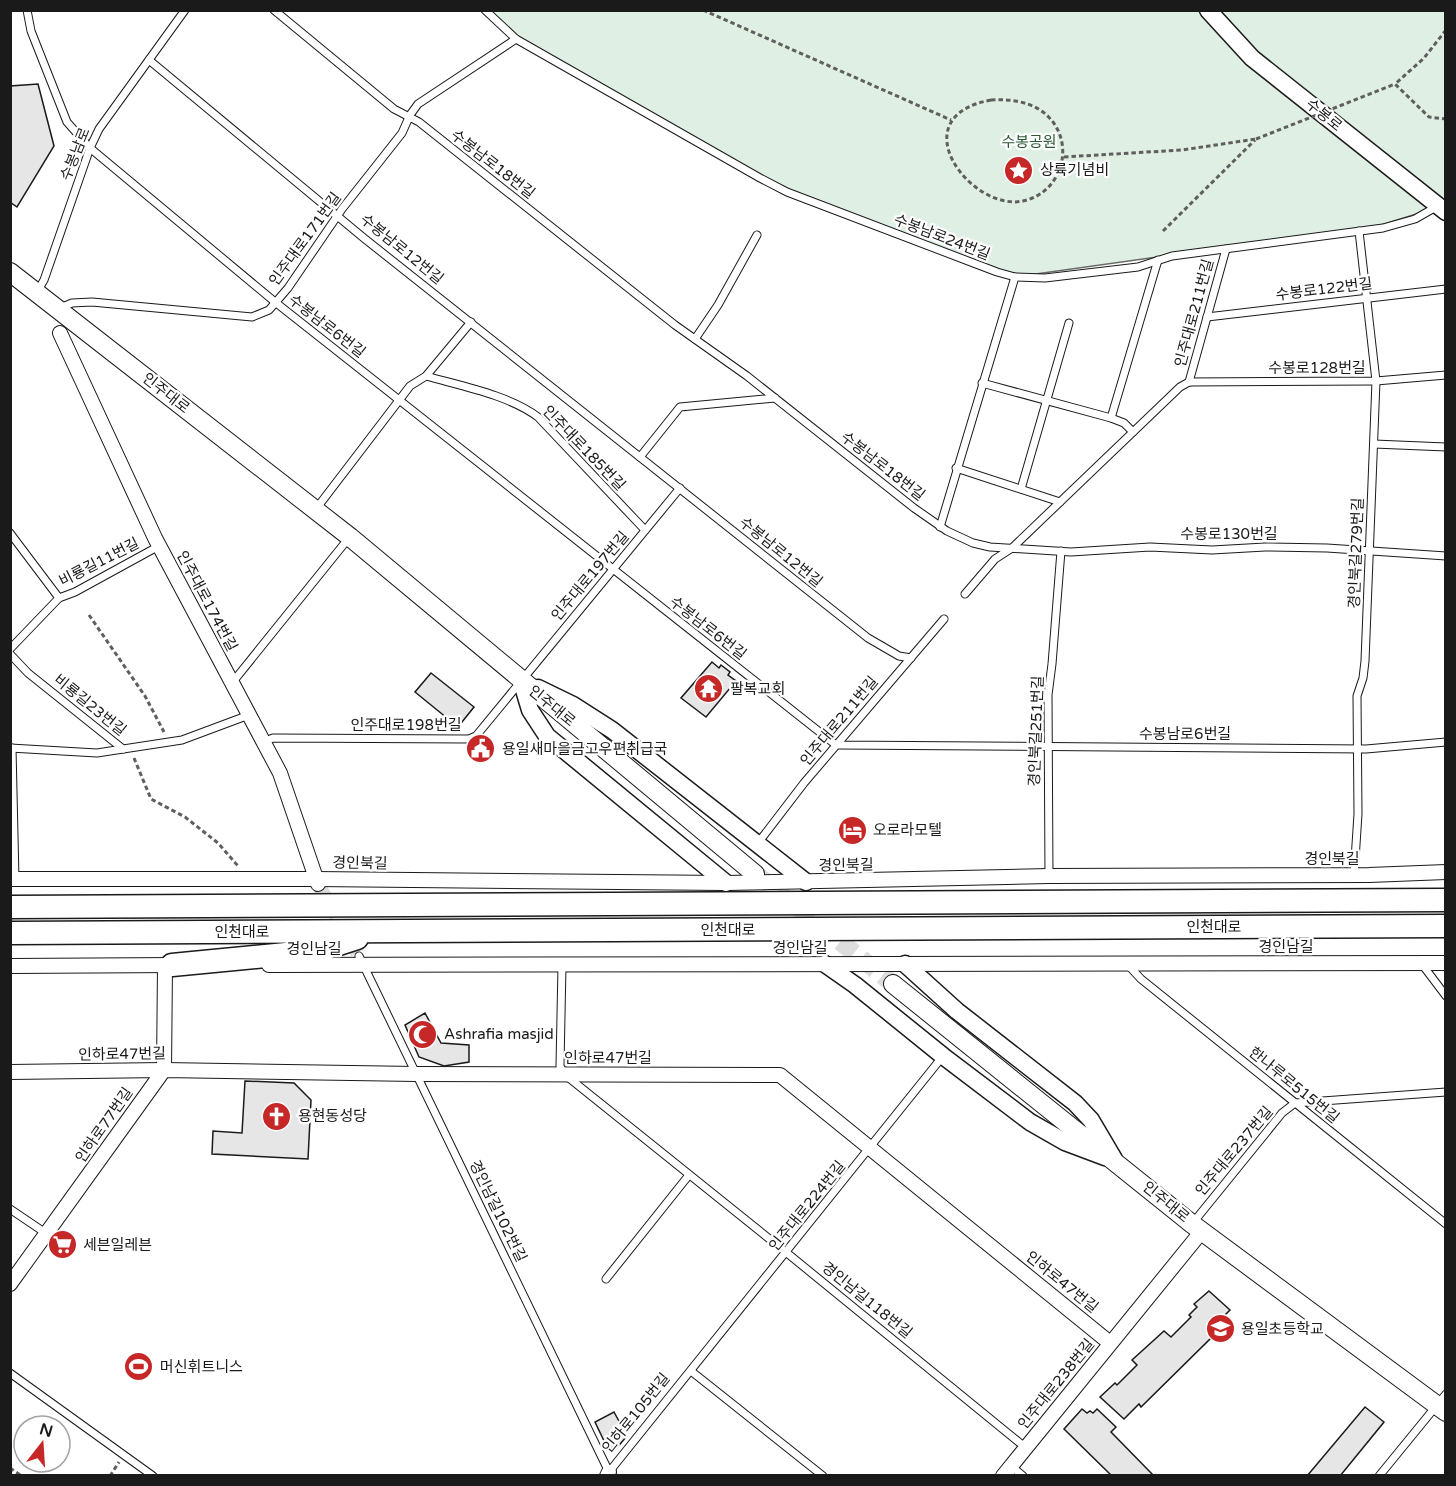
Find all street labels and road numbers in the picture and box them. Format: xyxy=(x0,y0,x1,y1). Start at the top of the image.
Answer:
street label: 수봉로 xyxy=(1302,95,1346,135)
street label: 수봉남로 xyxy=(56,125,94,183)
street label: 수봉남로18번길 xyxy=(447,126,539,202)
street label: 인주대로171번길 xyxy=(265,189,345,289)
street label: 수봉남로12번길 xyxy=(357,210,447,288)
street label: 수봉남로24번길 xyxy=(891,210,993,264)
street label: 인주대로211번길 xyxy=(1171,257,1217,369)
street label: 수봉로122번길 xyxy=(1275,274,1373,304)
street label: 수봉남로6번길 xyxy=(285,291,369,361)
street label: 수봉로128번길 xyxy=(1268,359,1366,377)
street label: 인주대로 xyxy=(139,369,193,417)
street label: 인주대로185번길 xyxy=(539,402,629,494)
street label: 수봉남로18번길 xyxy=(837,428,929,504)
street label: 경인북길279번길 xyxy=(1345,497,1367,609)
street label: 수봉남로12번길 xyxy=(736,513,826,591)
street label: 수봉로130번길 xyxy=(1180,525,1278,543)
street label: 인주대로197번길 xyxy=(547,528,633,624)
street label: 비룡길11번길 xyxy=(56,534,142,590)
street label: 인주대로174번길 xyxy=(173,548,241,654)
street label: 수봉남로6번길 xyxy=(666,593,750,663)
street label: 비룡길23번길 xyxy=(50,670,130,740)
street label: 인주대로211번길 xyxy=(796,673,882,769)
street label: 경인북길251번길 xyxy=(1025,675,1047,787)
street label: 인주대로 xyxy=(525,682,579,730)
street label: 인주대로198번길 xyxy=(350,716,462,734)
street label: 수봉남로6번길 xyxy=(1139,725,1231,743)
street label: 경인북길 xyxy=(1304,850,1360,868)
street label: 경인북길 xyxy=(332,854,388,872)
street label: 경인북길 xyxy=(818,856,874,874)
street label: 인천대로 xyxy=(1186,918,1242,936)
street label: 인천대로 xyxy=(700,921,756,939)
street label: 인천대로 xyxy=(214,923,270,941)
street label: 경인남길 xyxy=(1258,938,1314,956)
street label: 경인남길 xyxy=(772,939,828,957)
street label: 경인남길 xyxy=(286,940,342,958)
street label: 한나루로515번길 xyxy=(1245,1043,1343,1127)
street label: 인하로47번길 xyxy=(78,1044,166,1064)
street label: 인하로47번길 xyxy=(564,1049,652,1067)
street label: 인하로77번길 xyxy=(71,1084,137,1166)
street label: 인주대로237번길 xyxy=(1191,1103,1277,1199)
street label: 경인남길102번길 xyxy=(466,1157,530,1265)
street label: 인주대로224번길 xyxy=(765,1157,849,1255)
street label: 인주대로 xyxy=(1139,1178,1193,1226)
street label: 인하로47번길 xyxy=(1022,1247,1102,1317)
street label: 경인남길118번길 xyxy=(818,1258,916,1342)
street label: 인주대로238번길 xyxy=(1014,1335,1098,1433)
street label: 인하로105번길 xyxy=(598,1370,674,1456)

